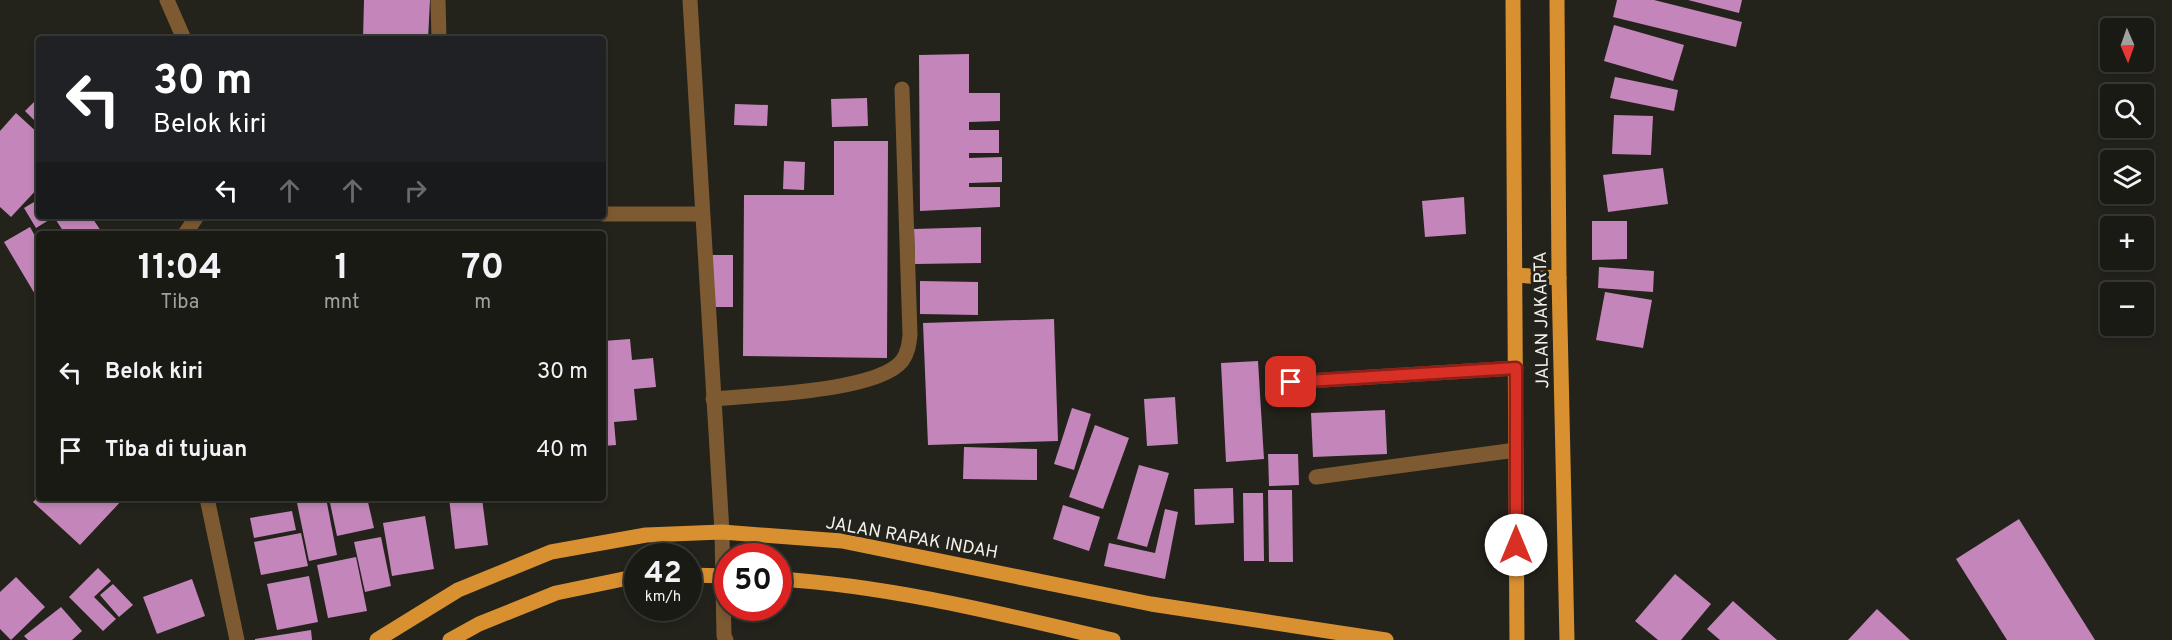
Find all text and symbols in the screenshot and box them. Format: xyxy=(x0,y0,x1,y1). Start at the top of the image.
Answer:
north arrow xyxy=(2100,18,2154,72)
map controls xyxy=(2100,18,2154,336)
text: 30 m xyxy=(153,56,252,109)
icon: left xyxy=(54,60,132,138)
button: search xyxy=(2100,84,2154,138)
text: Belok kiri xyxy=(153,108,267,142)
button: layers xyxy=(2100,150,2154,204)
icon: left xyxy=(210,174,243,207)
icon: ahead xyxy=(273,174,306,207)
icon: ahead xyxy=(336,174,369,207)
icon: right xyxy=(399,174,432,207)
button: + xyxy=(2100,216,2154,270)
text: 11:04 xyxy=(138,246,222,292)
text: 1 xyxy=(334,246,349,292)
text: 70 xyxy=(461,246,504,292)
street label: JALAN JAKARTA xyxy=(1530,251,1555,389)
button: − xyxy=(2100,282,2154,336)
text: Tiba xyxy=(160,290,199,316)
text: mnt xyxy=(324,290,360,316)
text: m xyxy=(474,290,491,316)
icon: left xyxy=(54,356,87,389)
pin xyxy=(1265,356,1316,407)
text: Belok kiri xyxy=(105,359,203,386)
text: 30 m xyxy=(537,359,588,386)
icon: arrive xyxy=(1274,365,1307,398)
icon: arrive xyxy=(54,434,87,467)
text: Tiba di tujuan xyxy=(105,437,247,464)
text: 40 m xyxy=(536,437,588,464)
street label: JALAN RAPAK INDAH xyxy=(824,512,1000,565)
position arrow xyxy=(1484,513,1548,577)
speed limit sign: 50 xyxy=(714,543,792,621)
text: 42 xyxy=(644,556,682,593)
text: km/h xyxy=(645,588,681,607)

